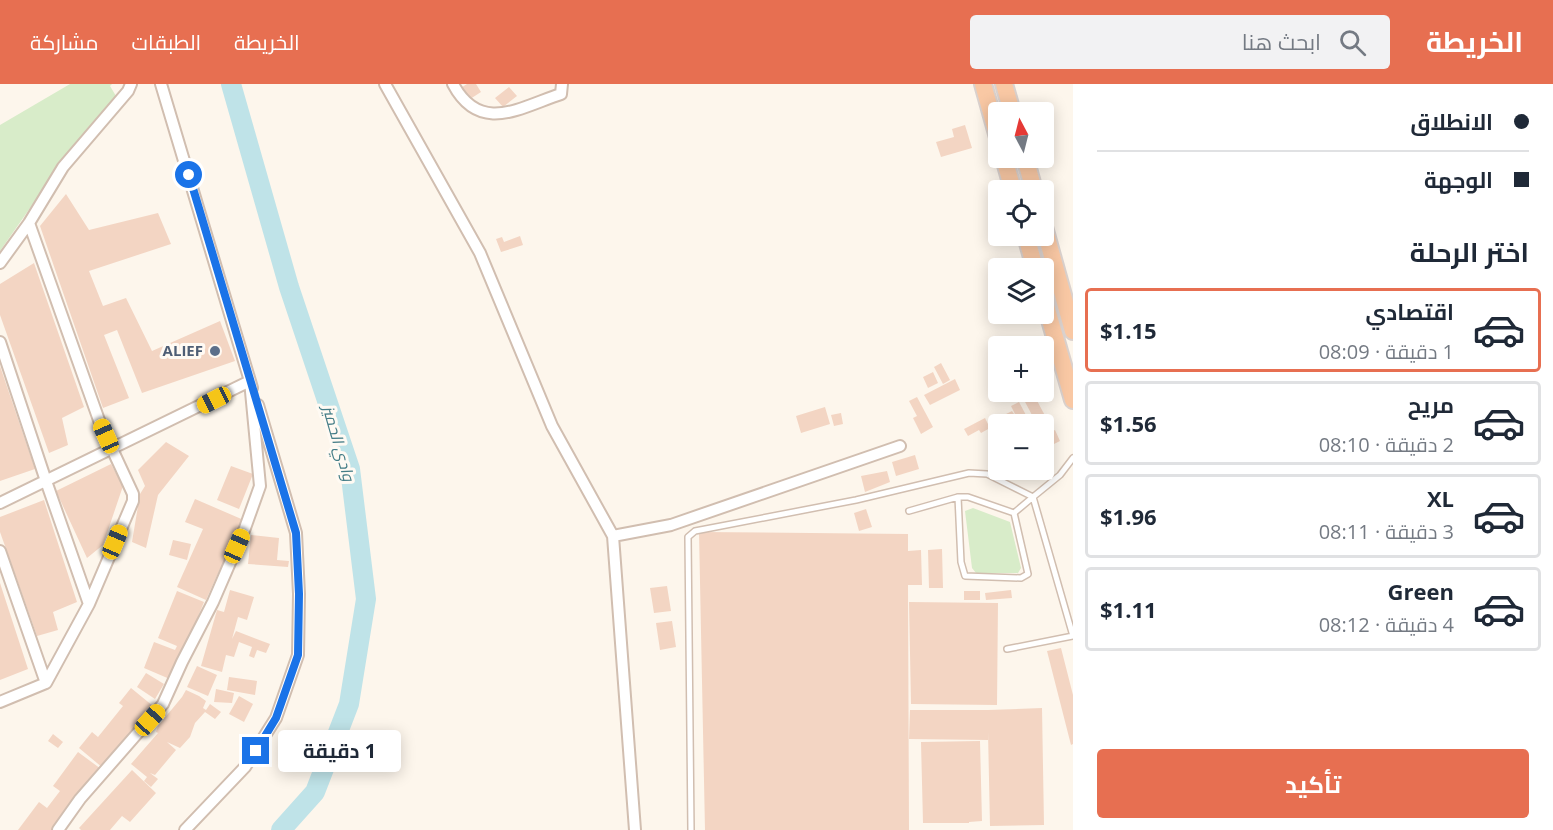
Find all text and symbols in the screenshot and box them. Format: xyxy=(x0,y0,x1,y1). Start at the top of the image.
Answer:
search box xyxy=(970,15,1390,69)
text: الخريطة xyxy=(1426,22,1523,60)
text: ابحث هنا xyxy=(1242,26,1321,56)
icon: search xyxy=(1336,26,1369,59)
text: مشاركة xyxy=(30,28,99,56)
text: الطبقات xyxy=(132,28,201,56)
text: الخريطة xyxy=(234,28,300,56)
north arrow xyxy=(988,102,1054,168)
map controls xyxy=(988,102,1054,480)
text: الانطلاق xyxy=(1410,106,1493,136)
route start xyxy=(175,161,202,188)
text: الوجهة xyxy=(1424,164,1493,194)
button: locate xyxy=(988,180,1054,246)
text: اختر الرحلة xyxy=(1410,233,1529,270)
button: layers xyxy=(988,258,1054,324)
text: اقتصادي xyxy=(1365,296,1454,326)
icon: car xyxy=(1472,303,1526,357)
text: $1.15 xyxy=(1100,315,1157,345)
button: + xyxy=(988,336,1054,402)
text: 1 دقيقة · 08:09 xyxy=(1319,338,1454,365)
place label: ALIEF xyxy=(163,340,203,360)
marker: ALIEF xyxy=(208,344,222,358)
car xyxy=(194,384,234,416)
text: مريح xyxy=(1408,389,1454,419)
icon: car xyxy=(1472,396,1526,450)
water label: وادي الحميز xyxy=(315,401,361,485)
text: $1.56 xyxy=(1100,408,1157,438)
button: − xyxy=(988,414,1054,480)
car xyxy=(90,416,122,456)
text: 2 دقيقة · 08:10 xyxy=(1319,431,1454,458)
text: XL xyxy=(1427,483,1454,513)
icon: car xyxy=(1472,489,1526,543)
text: $1.96 xyxy=(1100,501,1157,531)
text: 3 دقيقة · 08:11 xyxy=(1319,518,1454,545)
car xyxy=(100,522,130,562)
car xyxy=(221,526,253,566)
text: Green xyxy=(1388,576,1454,606)
icon: car xyxy=(1472,582,1526,636)
text: $1.11 xyxy=(1100,594,1157,624)
text: 4 دقيقة · 08:12 xyxy=(1319,611,1454,638)
car xyxy=(131,701,169,739)
callout: 1 دقيقة xyxy=(277,730,400,772)
route end xyxy=(242,737,269,764)
text: 1 دقيقة xyxy=(303,737,376,764)
button: تأكيد xyxy=(1097,749,1529,818)

